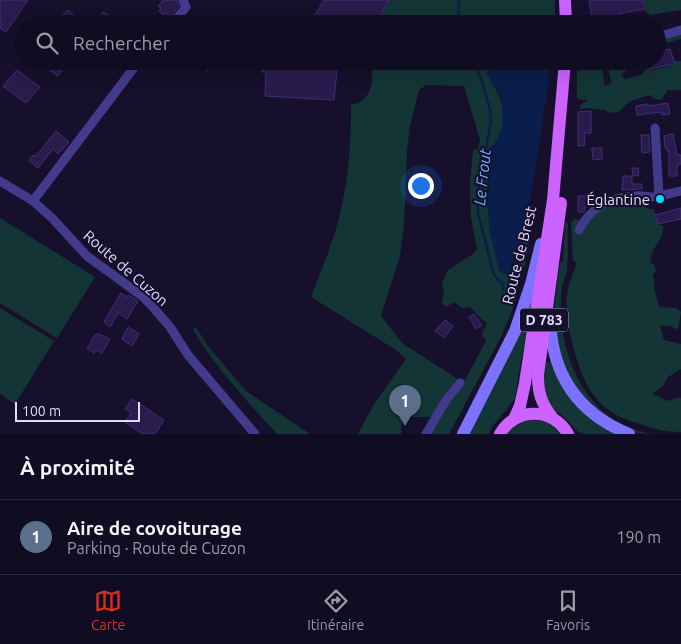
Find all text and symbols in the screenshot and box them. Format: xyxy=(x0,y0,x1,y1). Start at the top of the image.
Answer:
search box xyxy=(15,15,666,70)
icon: search xyxy=(33,29,61,57)
text: Rechercher xyxy=(73,32,170,54)
water label: Le Frout xyxy=(470,147,494,206)
your location xyxy=(408,173,434,199)
place label: Églantine xyxy=(587,191,650,208)
marker: Églantine xyxy=(654,193,666,205)
street label: Route de Brest xyxy=(499,204,539,306)
street label: Route de Cuzon xyxy=(80,227,172,309)
road number: D 783 xyxy=(520,308,568,332)
pin: 1 xyxy=(389,385,421,426)
scale bar xyxy=(15,399,140,422)
text: 100 m xyxy=(22,403,61,419)
text: À proximité xyxy=(20,455,135,479)
text: Aire de covoiturage xyxy=(67,517,242,539)
text: 1 xyxy=(31,528,41,546)
text: 190 m xyxy=(616,528,661,546)
text: Parking · Route de Cuzon xyxy=(67,539,246,557)
tab: Carte xyxy=(91,587,125,633)
tab: Itinéraire xyxy=(307,587,364,633)
tab: Favoris xyxy=(546,587,590,633)

